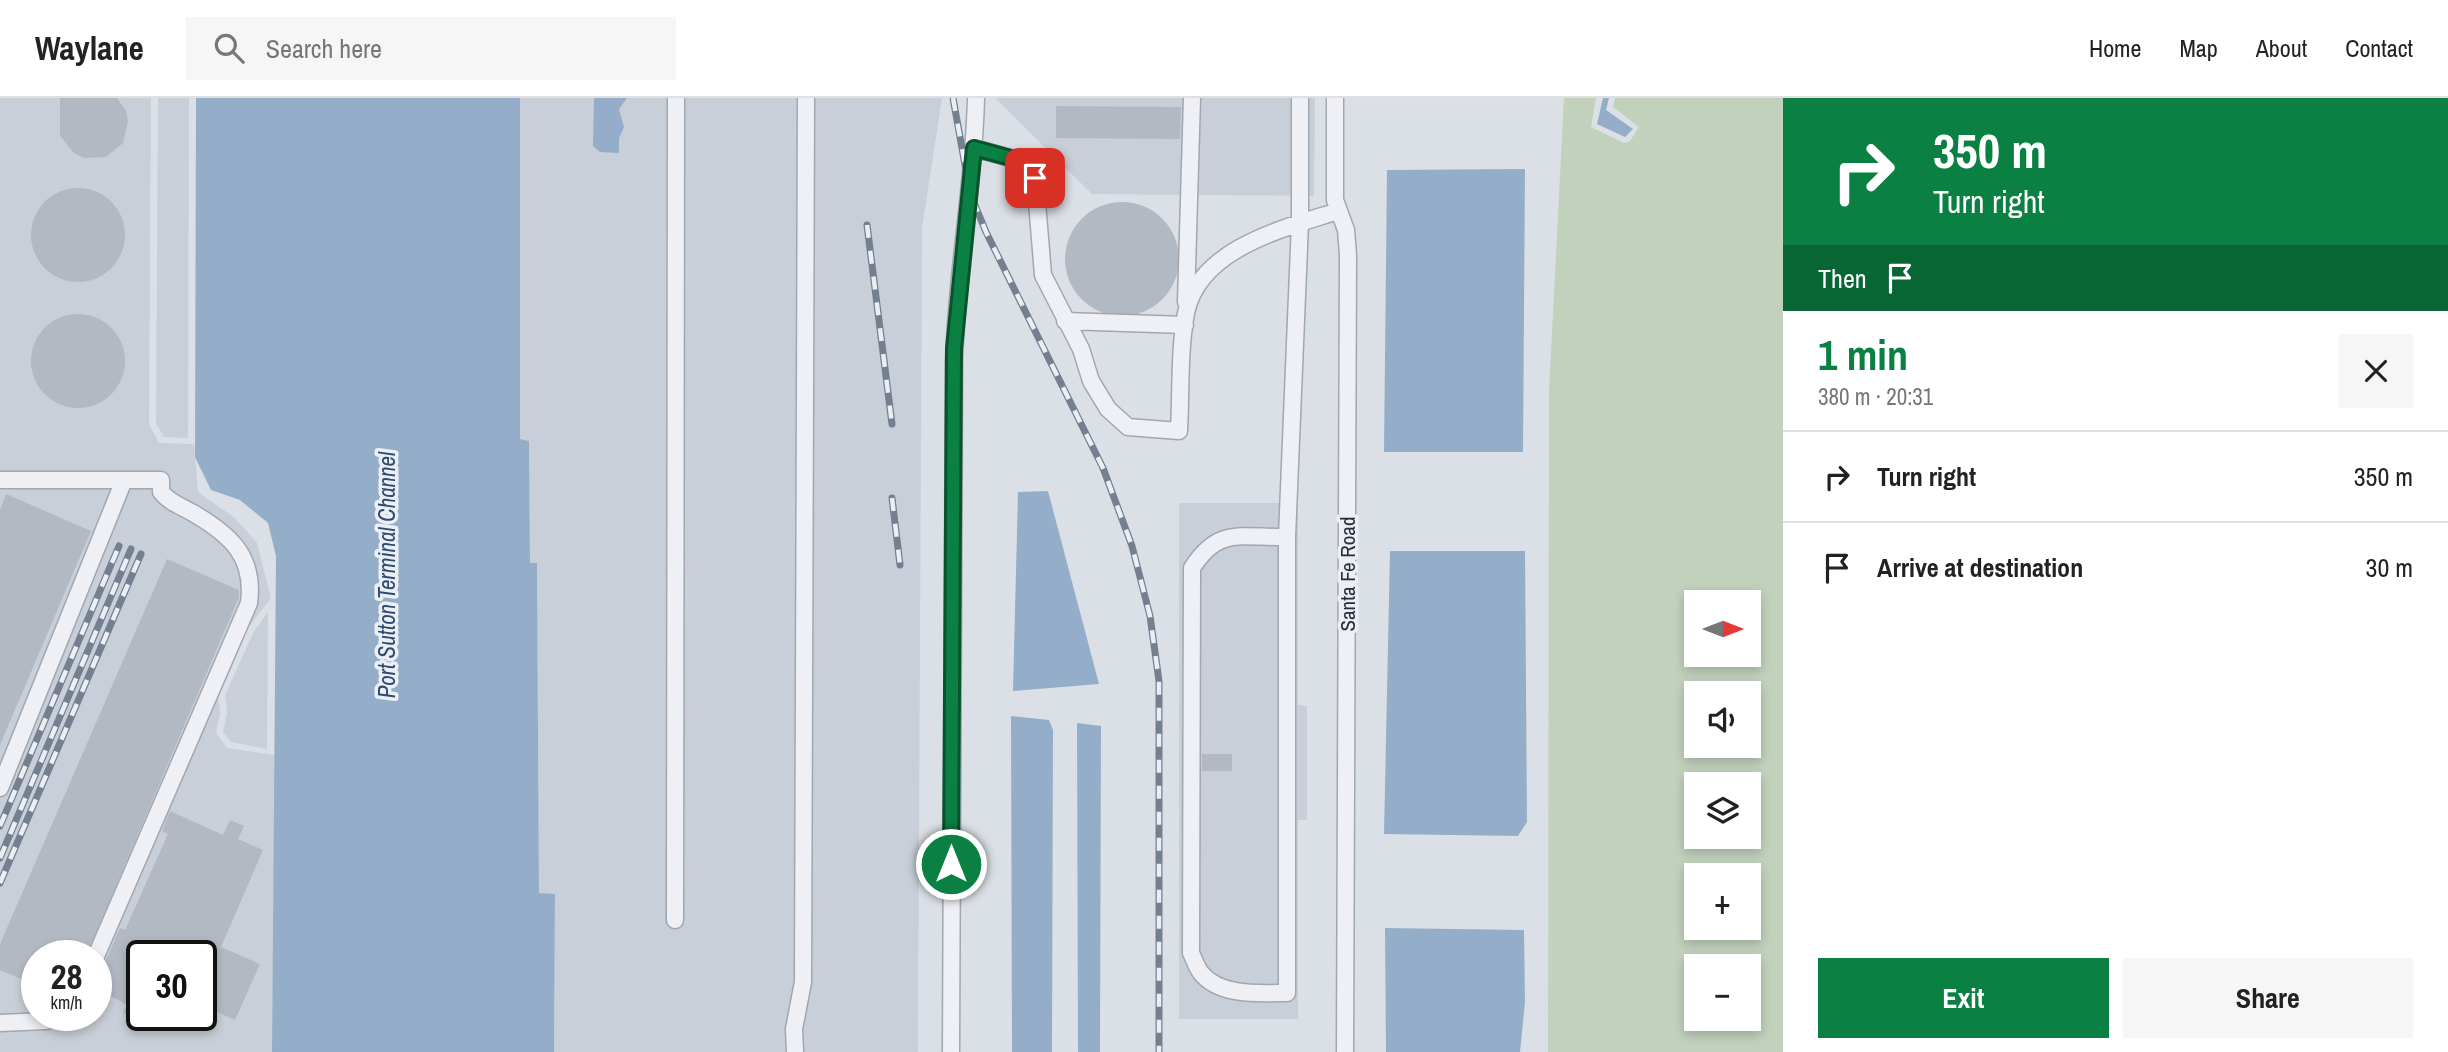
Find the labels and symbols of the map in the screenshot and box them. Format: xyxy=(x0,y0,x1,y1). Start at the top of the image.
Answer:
pin xyxy=(1005,148,1065,208)
water label: Port Sutton Terminal Channel xyxy=(371,451,402,698)
street label: Santa Fe Road xyxy=(1333,517,1362,632)
north arrow xyxy=(1684,590,1760,667)
position arrow xyxy=(914,827,988,901)
speed limit sign: 30 xyxy=(126,940,217,1031)

